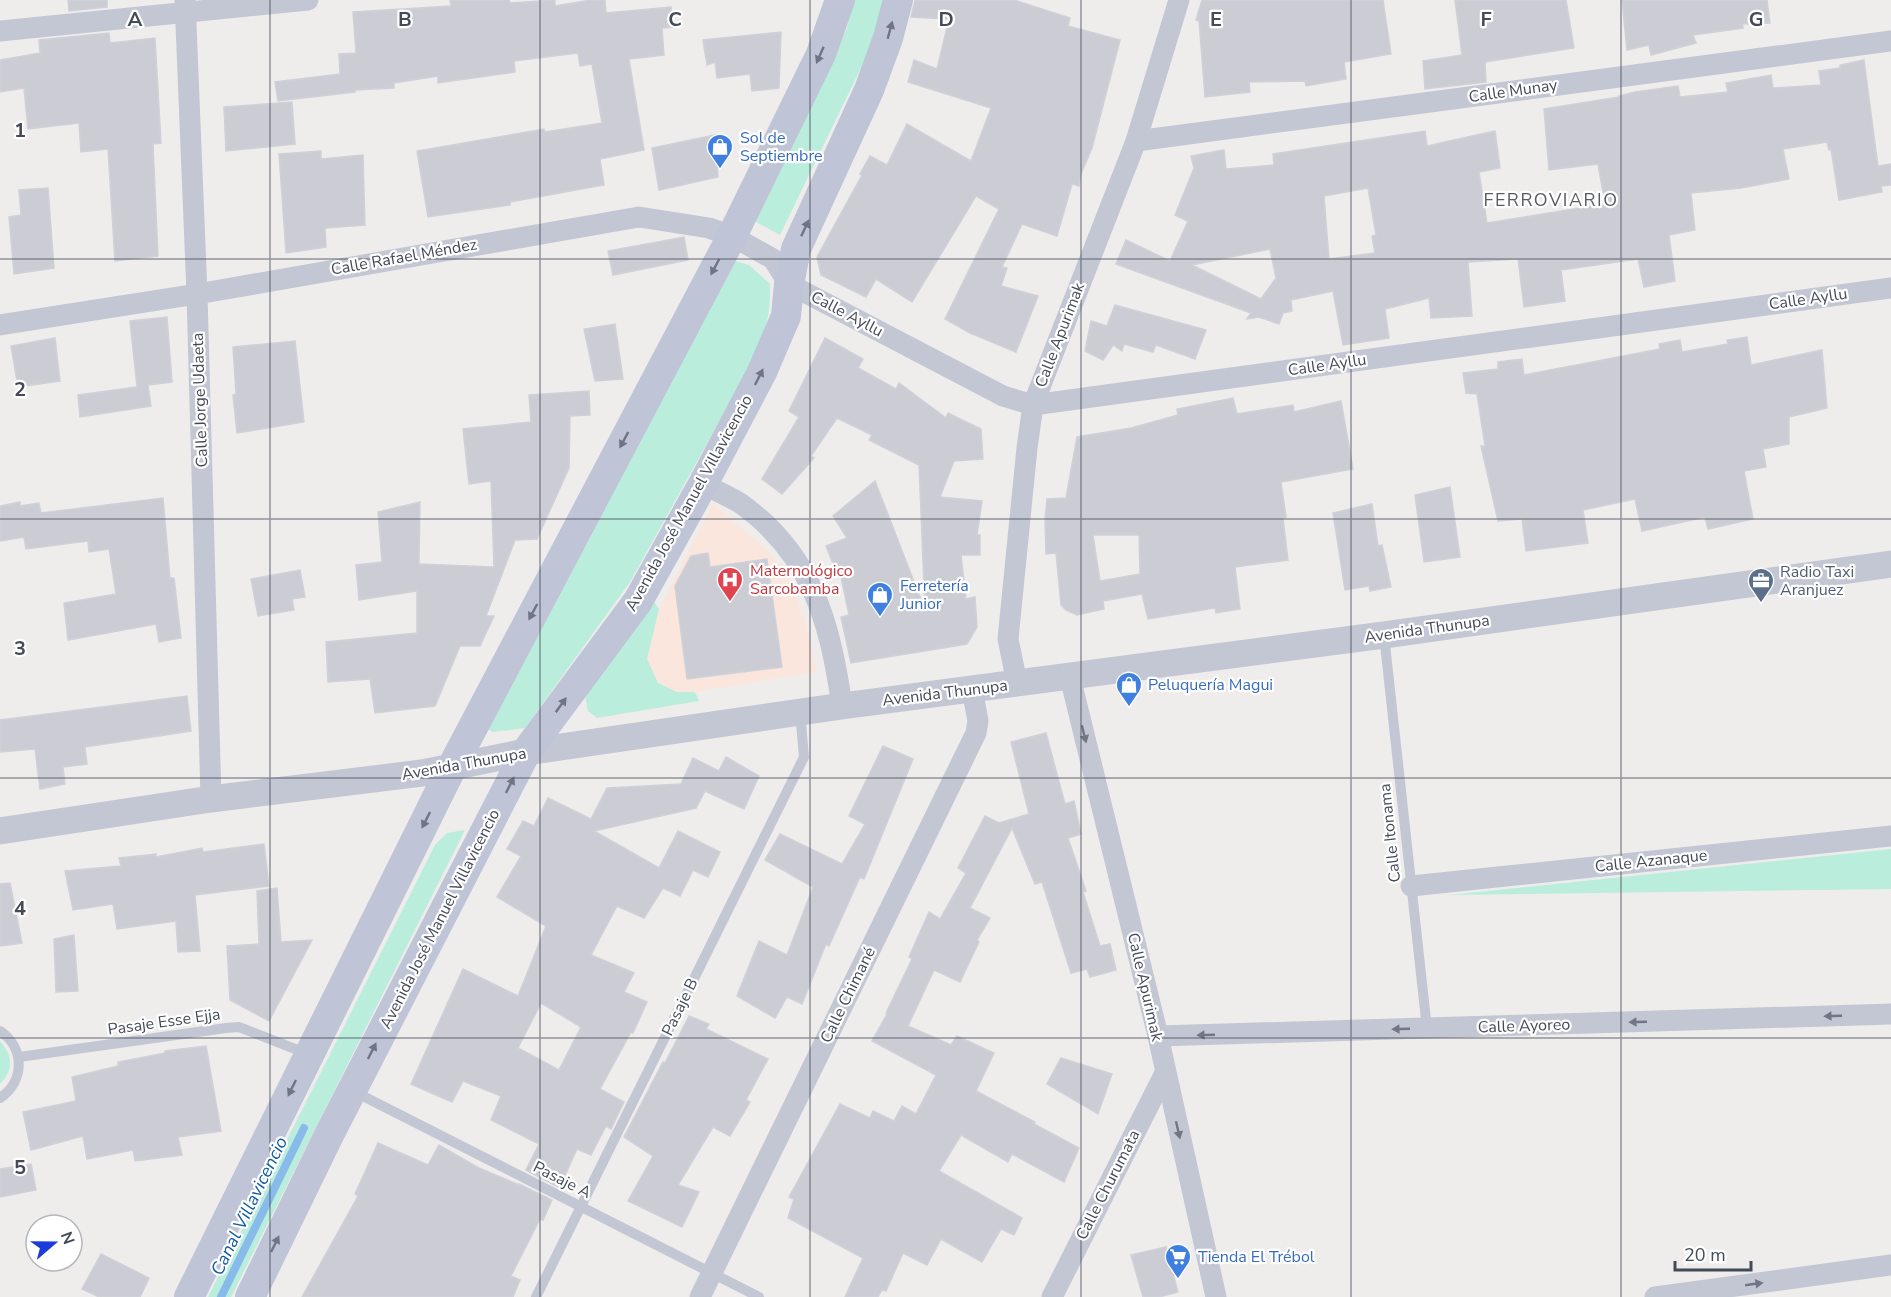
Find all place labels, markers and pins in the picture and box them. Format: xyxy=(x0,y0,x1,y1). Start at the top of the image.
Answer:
place label: Sol de Septiembre xyxy=(740,127,823,167)
shop icon: Sol de Septiembre xyxy=(705,132,735,170)
place label: Maternológico Sarcobamba xyxy=(750,560,853,600)
place label: Radio Taxi Aranjuez xyxy=(1780,561,1854,601)
hospital icon: Maternológico Sarcobamba xyxy=(715,565,745,603)
office icon: Radio Taxi Aranjuez xyxy=(1746,566,1776,604)
place label: Ferretería Junior xyxy=(899,575,969,615)
shop icon: Ferretería Junior xyxy=(865,580,895,618)
shop icon: Peluquería Magui xyxy=(1114,670,1144,708)
place label: Peluquería Magui xyxy=(1148,674,1273,696)
supermarket icon: Tienda El Trébol xyxy=(1163,1242,1193,1280)
place label: Tienda El Trébol xyxy=(1198,1246,1315,1268)

